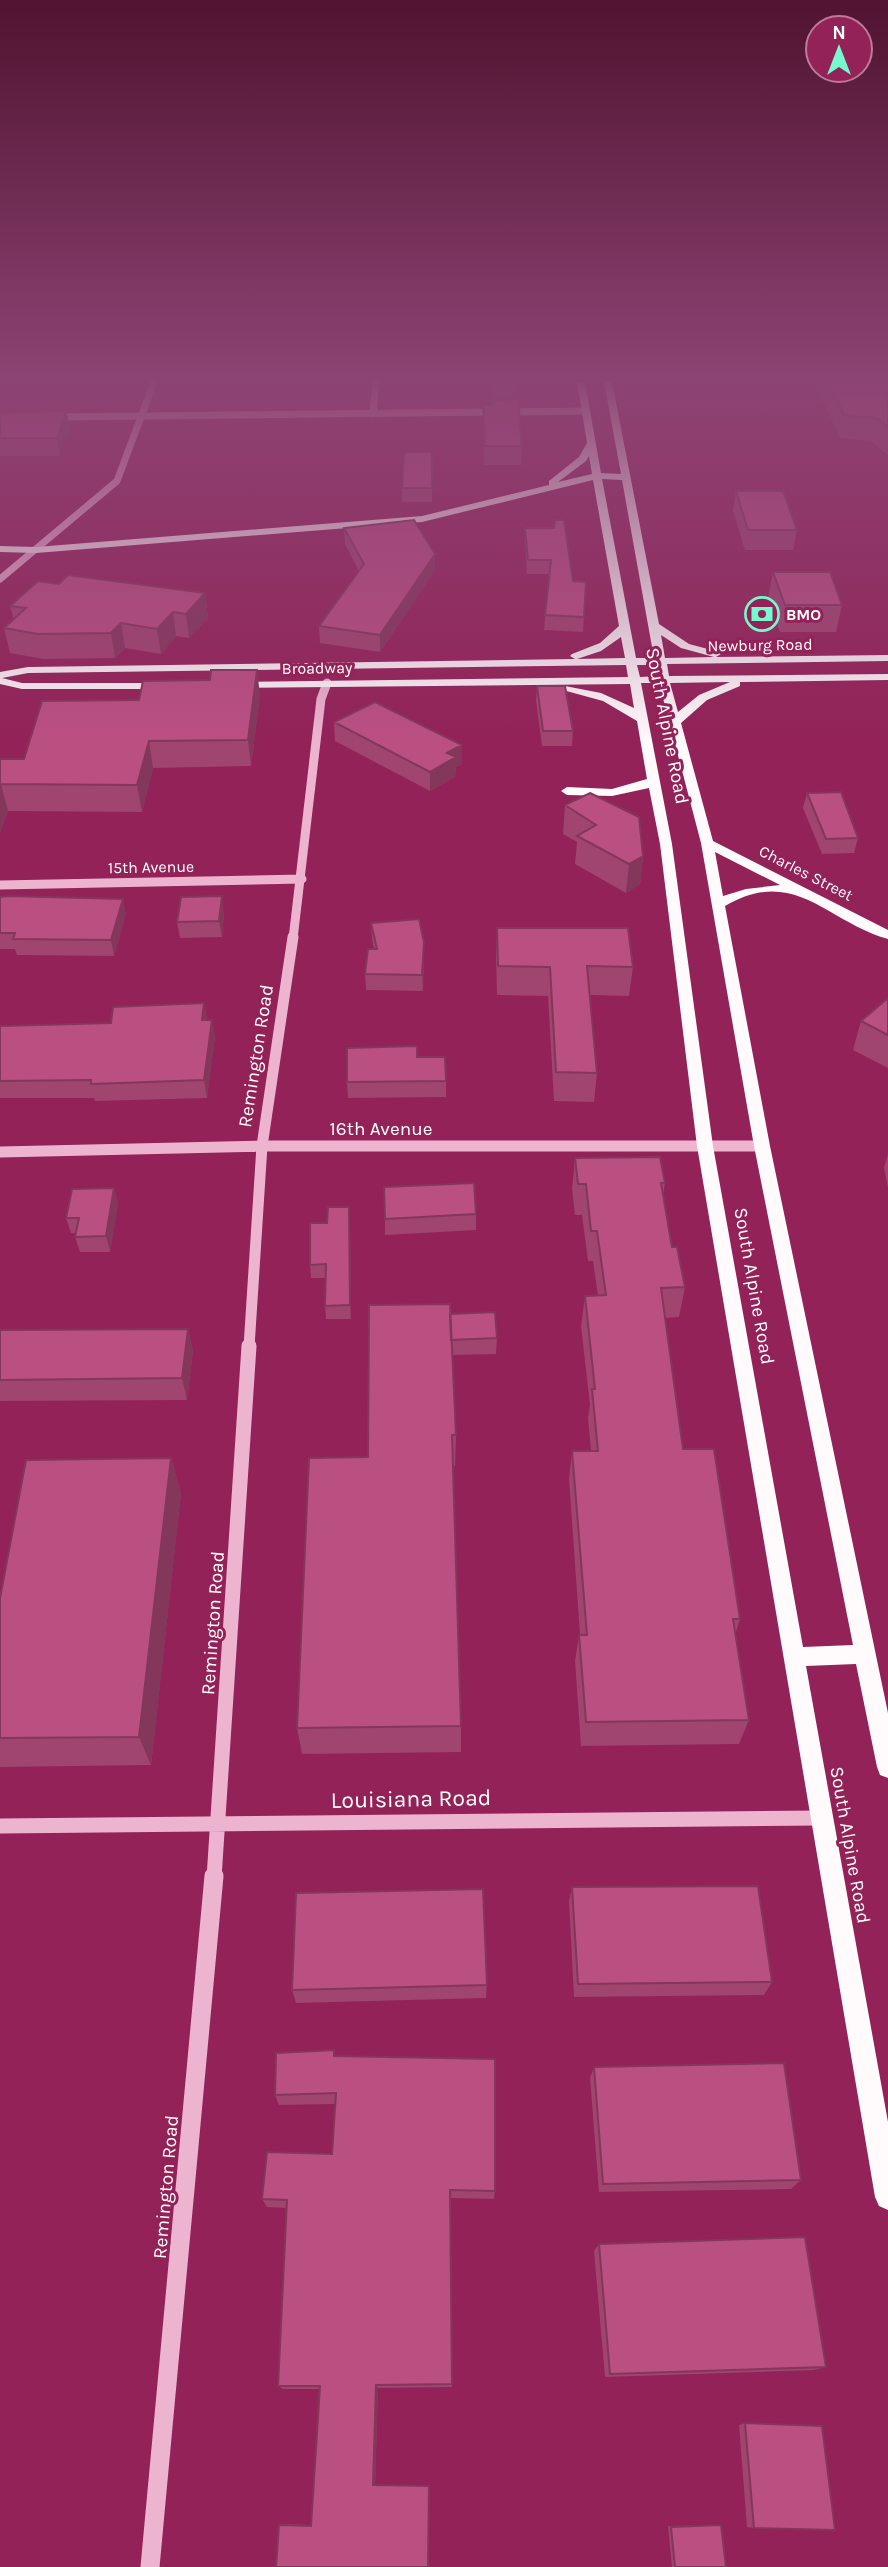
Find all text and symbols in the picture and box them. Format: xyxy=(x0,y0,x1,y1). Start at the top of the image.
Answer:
north arrow xyxy=(804,14,874,84)
text: N xyxy=(832,22,846,44)
bank icon: BMO xyxy=(743,595,781,633)
place label: BMO xyxy=(786,605,821,624)
street label: Newburg Road xyxy=(707,635,813,655)
street label: South Alpine Road xyxy=(641,646,693,806)
street label: Broadway xyxy=(282,658,353,678)
street label: Charles Street xyxy=(756,841,856,905)
street label: 15th Avenue xyxy=(108,857,194,877)
street label: Remington Road xyxy=(234,983,278,1129)
street label: 16th Avenue xyxy=(330,1118,432,1140)
street label: South Alpine Road xyxy=(729,1206,779,1366)
street label: Remington Road xyxy=(197,1550,229,1696)
street label: South Alpine Road xyxy=(825,1765,875,1925)
street label: Louisiana Road xyxy=(330,1784,492,1814)
street label: Remington Road xyxy=(149,2114,183,2260)

